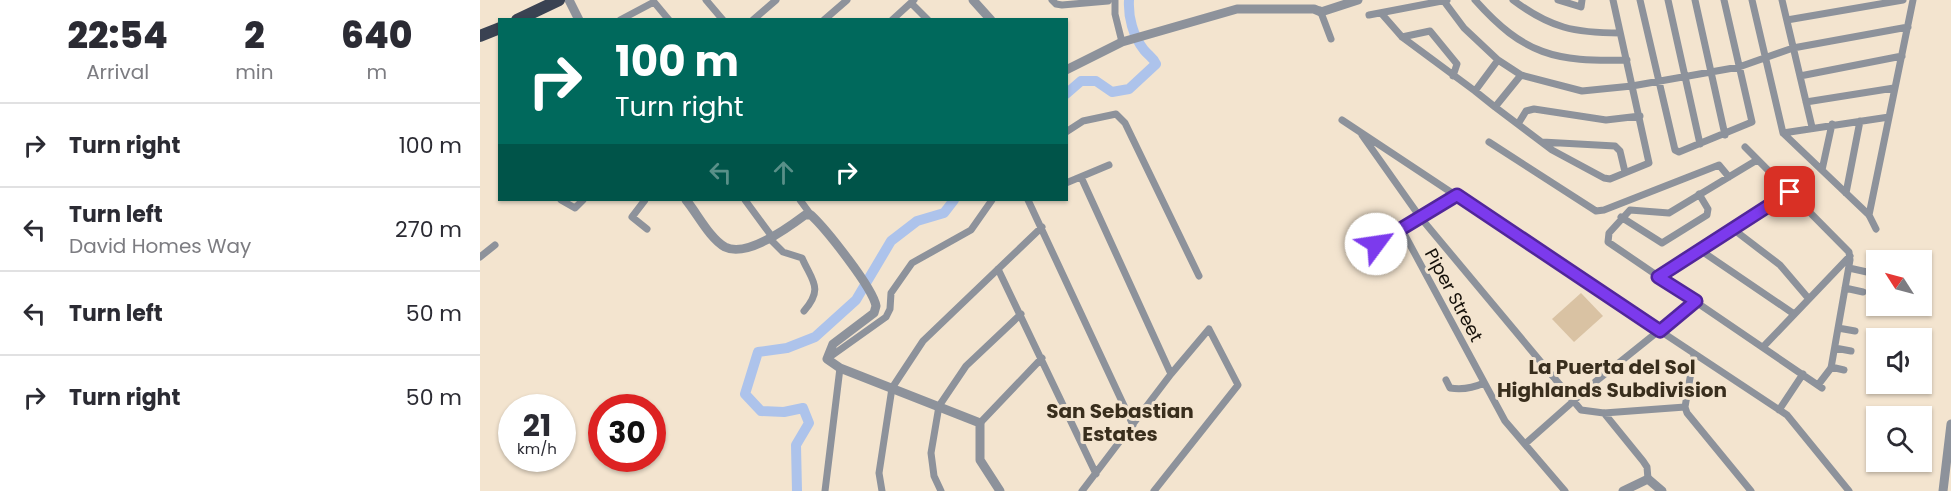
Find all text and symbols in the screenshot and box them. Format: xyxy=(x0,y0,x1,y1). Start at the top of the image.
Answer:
text: 22:54 xyxy=(67,10,168,61)
text: 2 xyxy=(244,10,265,61)
text: 640 xyxy=(341,10,412,61)
text: 100 m xyxy=(615,32,739,91)
icon: right xyxy=(516,42,594,120)
text: Arrival xyxy=(86,58,149,86)
text: min xyxy=(235,58,274,86)
text: m xyxy=(366,58,387,86)
text: Turn right xyxy=(615,88,744,125)
icon: right xyxy=(18,129,51,162)
text: Turn right xyxy=(69,130,180,161)
text: 100 m xyxy=(399,130,462,161)
icon: left xyxy=(704,156,737,189)
icon: ahead xyxy=(767,156,800,189)
icon: right xyxy=(830,156,863,189)
pin xyxy=(1764,166,1815,217)
icon: arrive xyxy=(1773,175,1806,208)
text: Turn left xyxy=(69,199,163,230)
position arrow xyxy=(1344,212,1408,276)
icon: left xyxy=(18,213,51,246)
text: 270 m xyxy=(395,214,462,245)
text: David Homes Way xyxy=(69,232,251,260)
street label: Piper Street xyxy=(1419,244,1489,346)
north arrow xyxy=(1866,250,1932,316)
map controls xyxy=(1866,250,1932,472)
icon: left xyxy=(18,297,51,330)
text: Turn left xyxy=(69,298,163,329)
text: 50 m xyxy=(406,298,462,329)
button: sound xyxy=(1866,328,1932,394)
district label: La Puerta del Sol Highlands Subdivision xyxy=(1497,353,1727,404)
icon: right xyxy=(18,381,51,414)
text: Turn right xyxy=(69,382,180,413)
text: 50 m xyxy=(406,382,462,413)
speed limit sign: 30 xyxy=(588,394,666,472)
district label: San Sebastian Estates xyxy=(1046,397,1194,448)
text: 21 xyxy=(523,404,551,447)
button: search xyxy=(1866,406,1932,472)
text: km/h xyxy=(517,438,557,459)

